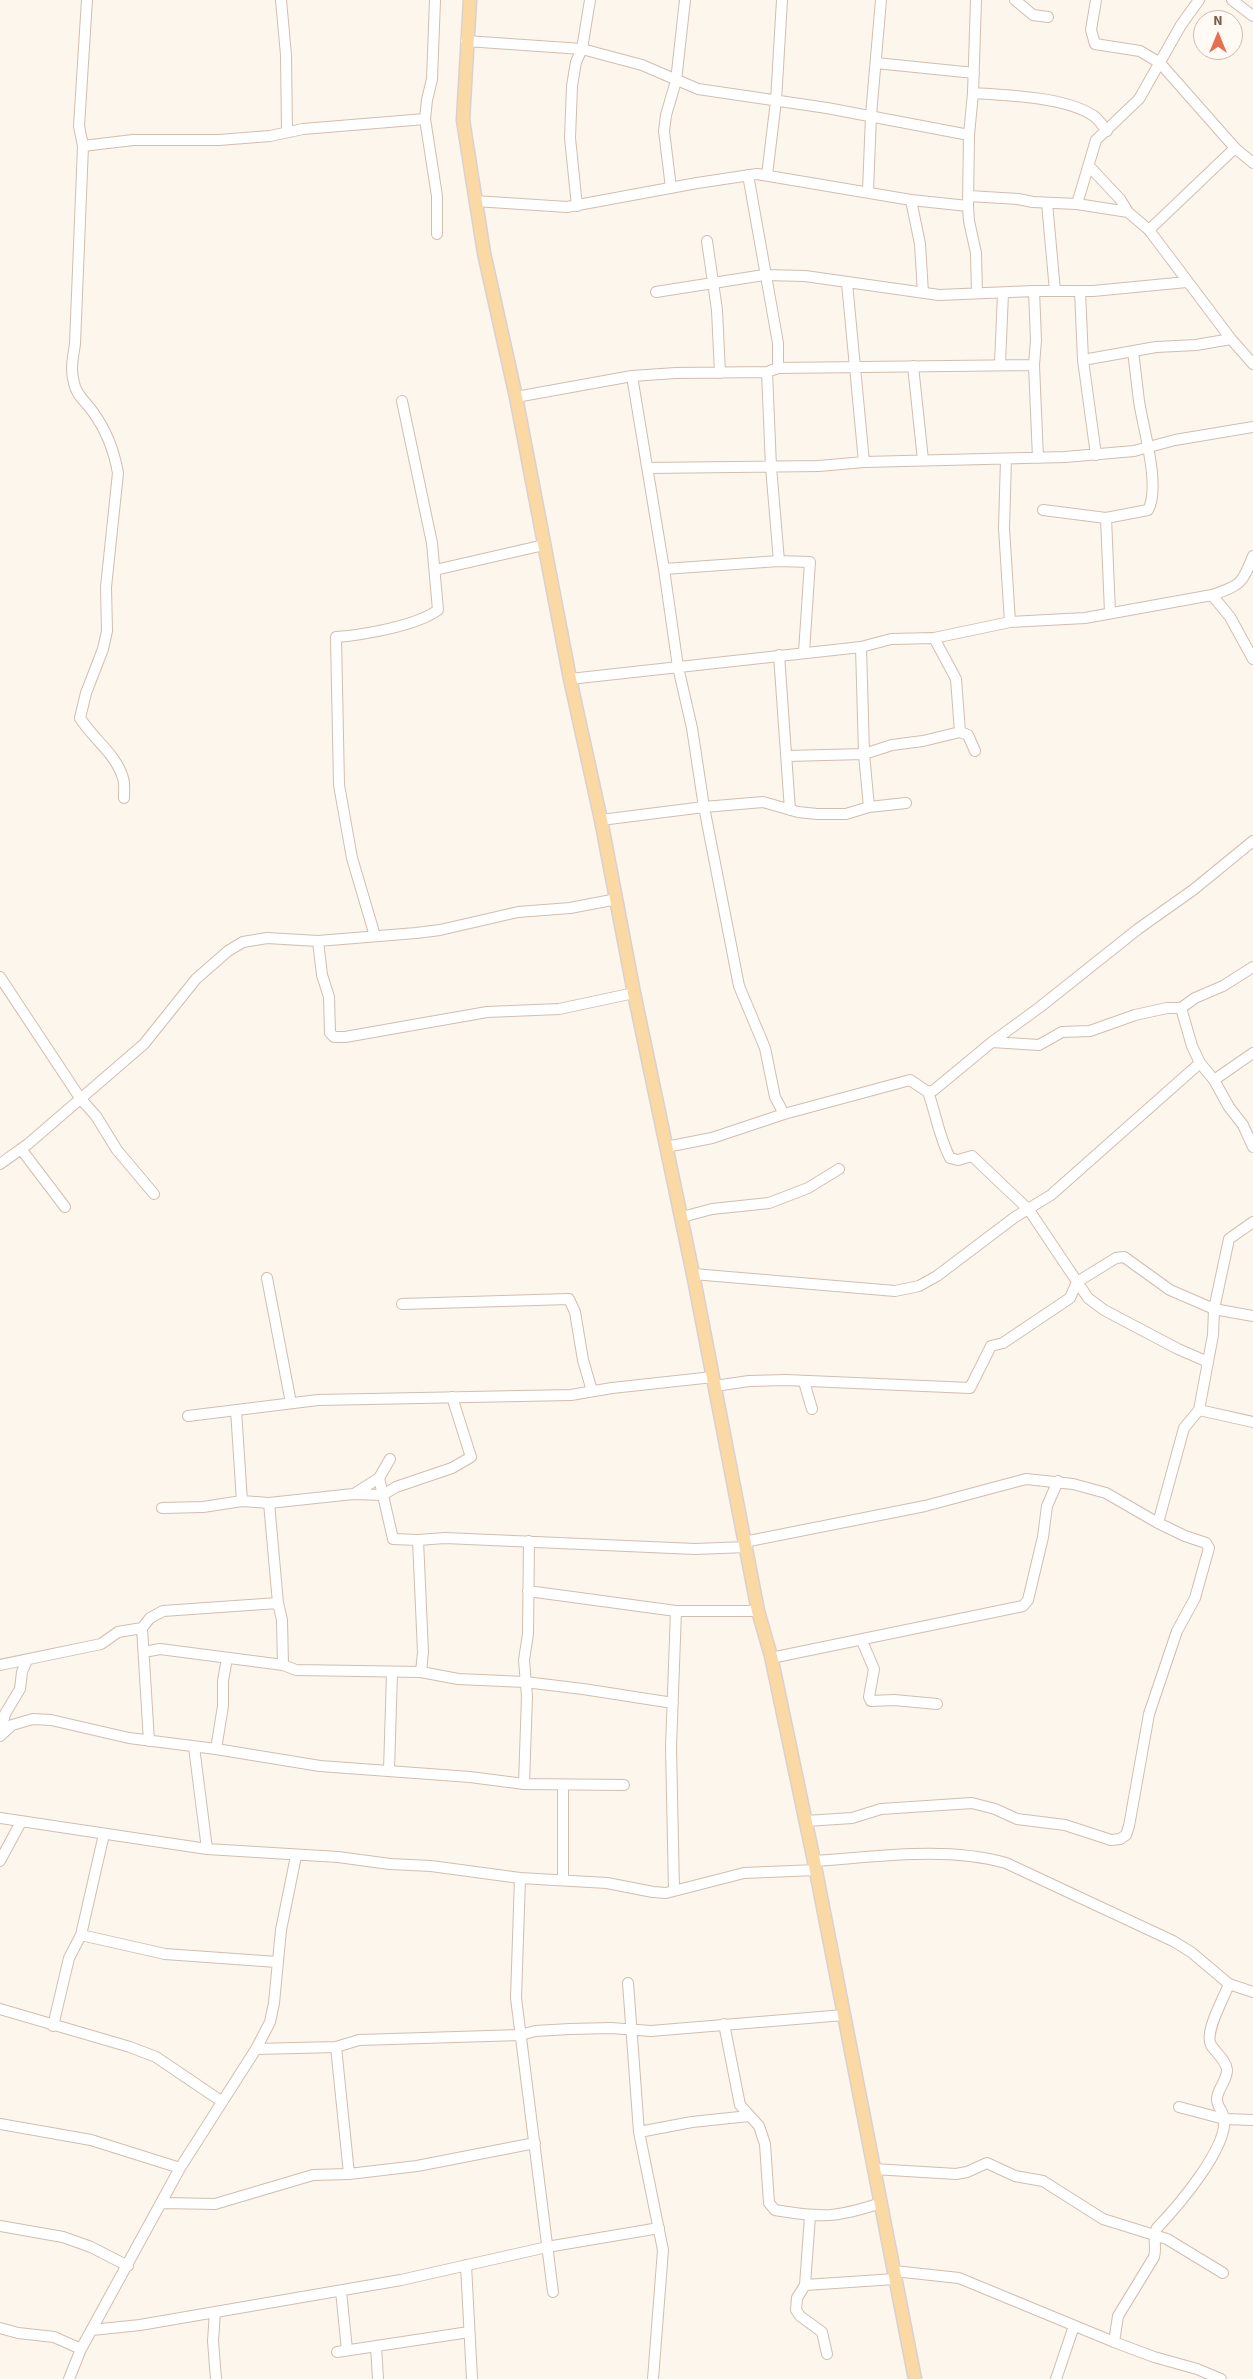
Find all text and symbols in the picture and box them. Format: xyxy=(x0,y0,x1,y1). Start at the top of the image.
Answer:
north arrow xyxy=(1193,10,1243,60)
text: N xyxy=(1213,11,1223,31)

